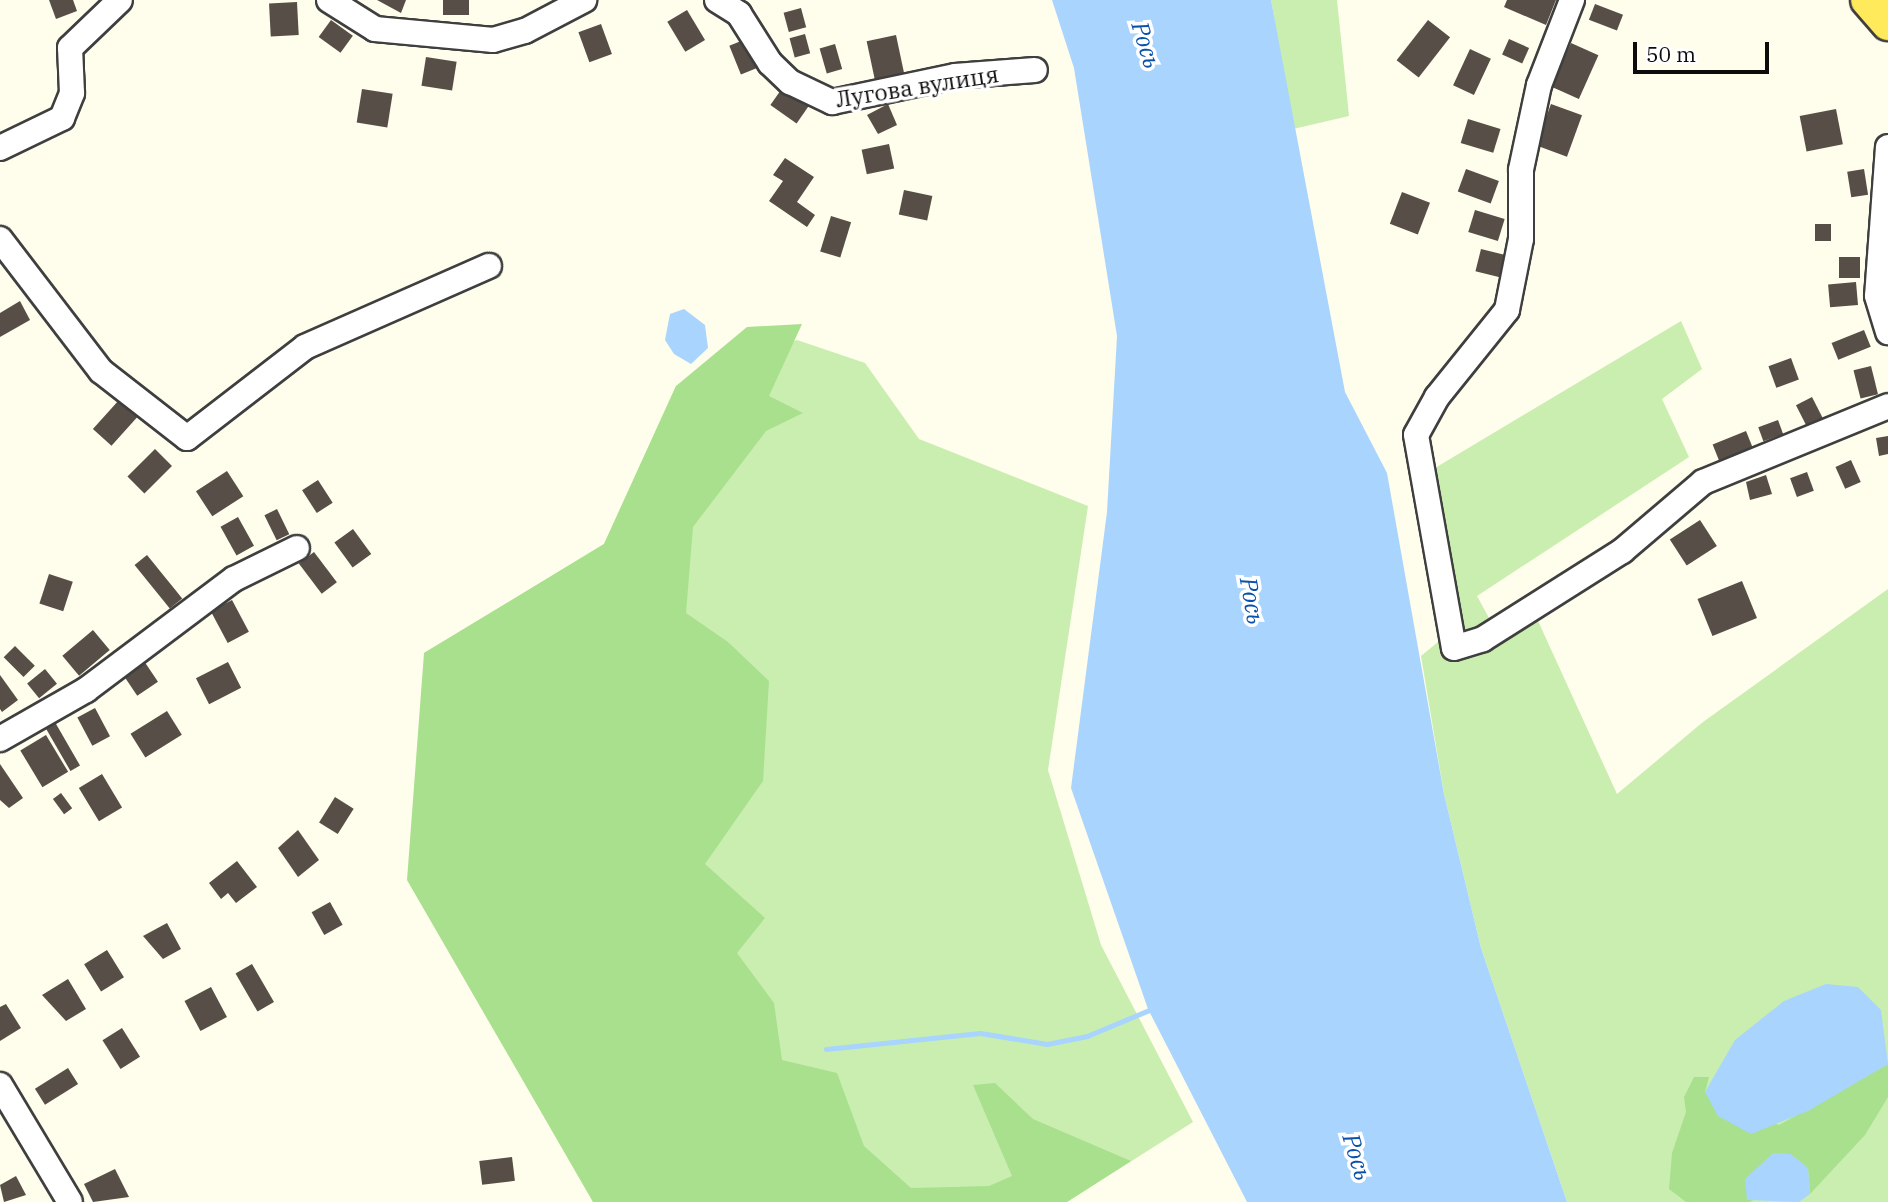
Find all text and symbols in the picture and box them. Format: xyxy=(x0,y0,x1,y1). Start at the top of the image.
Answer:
water label: Рось xyxy=(1125,18,1167,72)
scale bar xyxy=(1636,28,1772,72)
text: 50 m xyxy=(1646,40,1696,68)
street label: Лугова вулиця xyxy=(834,59,1000,113)
water label: Рось xyxy=(1234,575,1270,627)
water label: Рось xyxy=(1336,1130,1378,1184)

